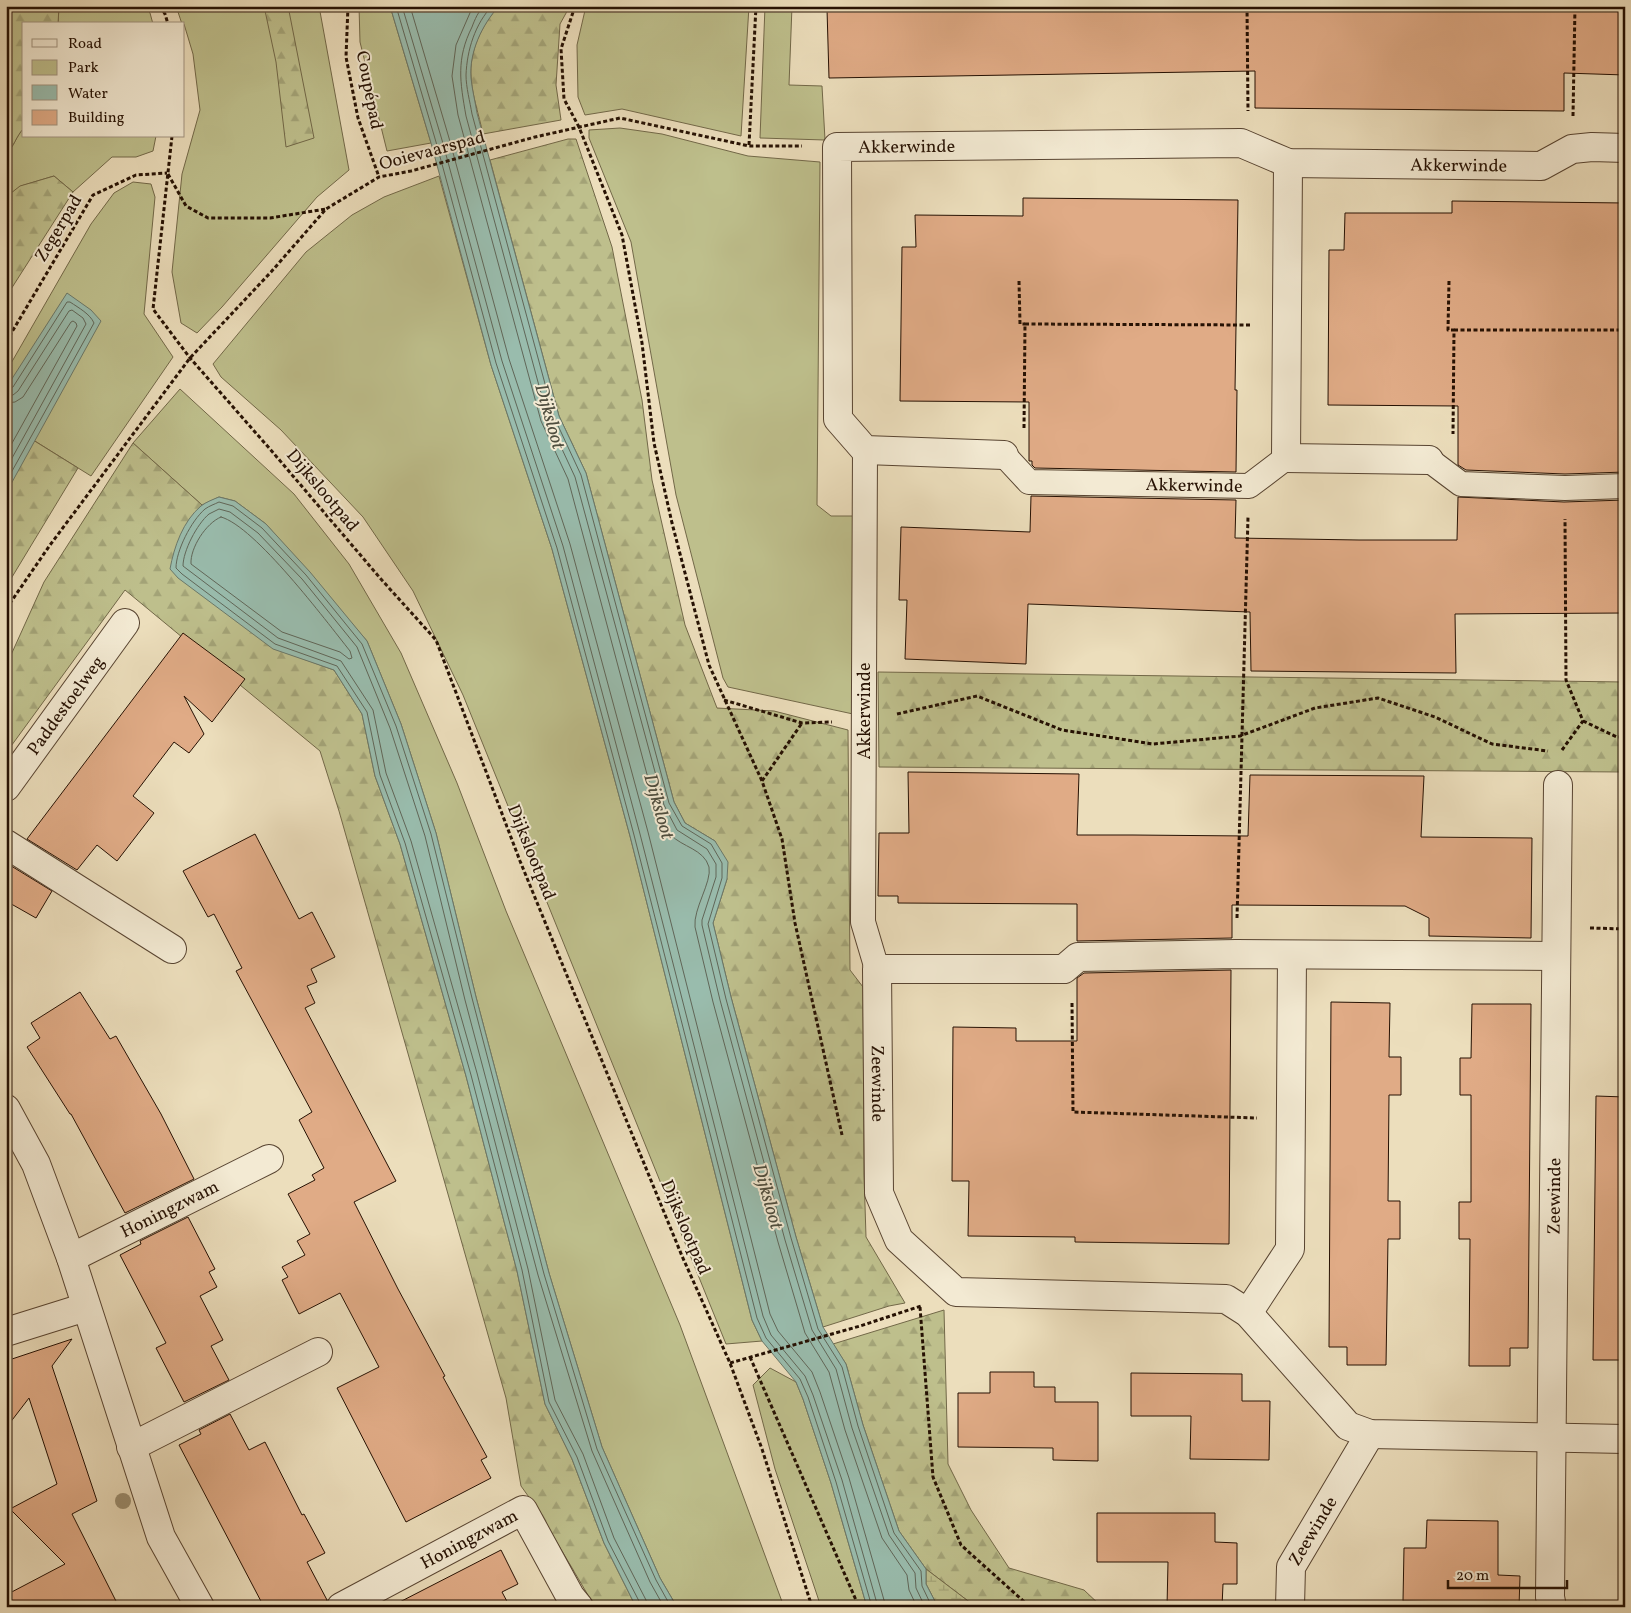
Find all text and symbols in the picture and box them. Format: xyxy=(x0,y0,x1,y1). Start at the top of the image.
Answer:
legend xyxy=(22,22,185,138)
text: Road xyxy=(68,34,102,55)
street label: Coupépad xyxy=(349,49,388,132)
text: Park xyxy=(68,58,99,79)
text: Water xyxy=(68,84,108,105)
text: Building xyxy=(68,108,125,129)
street label: Ooievaarspad xyxy=(377,125,488,178)
street label: Akkerwinde xyxy=(858,135,955,161)
street label: Akkerwinde xyxy=(1410,153,1507,180)
street label: Zegerpad xyxy=(29,190,89,267)
water label: Dijksloot xyxy=(527,381,571,453)
street label: Dijkslootpad xyxy=(280,444,364,538)
street label: Akkerwinde xyxy=(1145,473,1243,500)
street label: Paddestoelweg xyxy=(22,651,111,761)
street label: Akkerwinde xyxy=(853,663,878,759)
water label: Dijksloot xyxy=(636,771,680,843)
street label: Dijkslootpad xyxy=(500,801,561,904)
street label: Zeewinde xyxy=(864,1045,889,1122)
street label: Zeewinde xyxy=(1543,1158,1568,1235)
water label: Dijksloot xyxy=(745,1161,789,1233)
street label: Honingzwam xyxy=(117,1175,224,1245)
street label: Dijkslootpad xyxy=(653,1176,716,1279)
street label: Zeewinde xyxy=(1283,1492,1344,1571)
street label: Honingzwam xyxy=(417,1504,523,1576)
scale bar xyxy=(1448,1558,1567,1590)
text: 20 m xyxy=(1456,1566,1489,1587)

